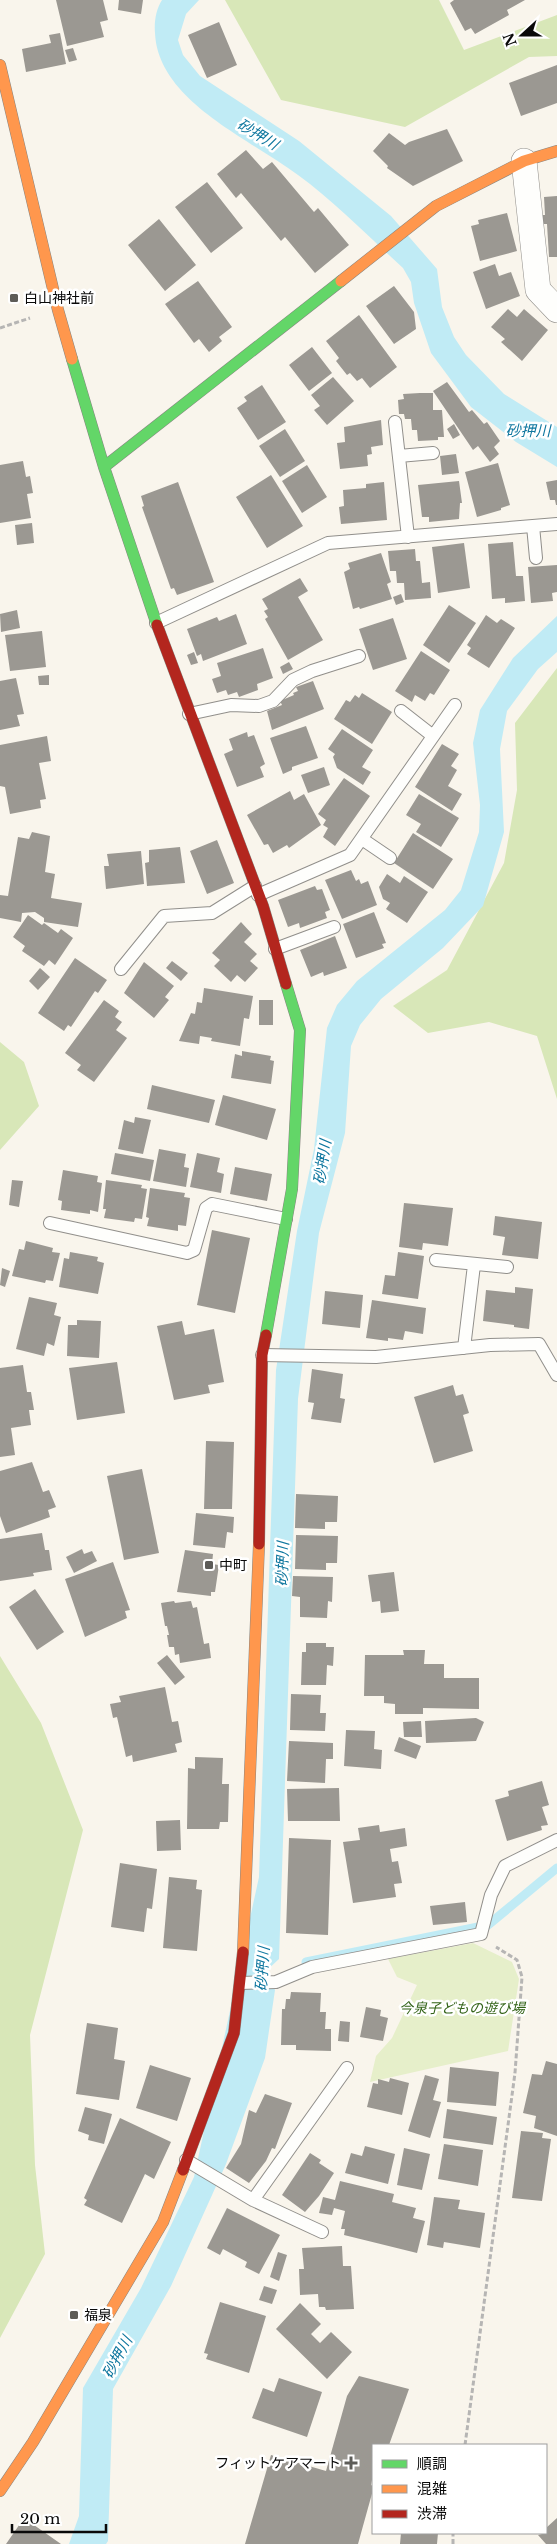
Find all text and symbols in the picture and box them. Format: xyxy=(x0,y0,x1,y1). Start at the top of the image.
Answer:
north arrow xyxy=(497,10,547,60)
text: N xyxy=(499,30,521,49)
water label: 砂押川 xyxy=(234,114,284,155)
place label: 白山神社前 xyxy=(24,289,94,307)
marker: 白山神社前 xyxy=(8,292,20,304)
water label: 砂押川 xyxy=(505,421,552,440)
water label: 砂押川 xyxy=(309,1136,335,1186)
water label: 砂押川 xyxy=(272,1539,292,1587)
place label: 中町 xyxy=(219,1556,247,1574)
marker: 中町 xyxy=(203,1559,215,1571)
water label: 砂押川 xyxy=(251,1944,273,1992)
park label: 今泉子どもの遊び場 xyxy=(399,1999,527,2017)
place label: 福泉 xyxy=(84,2306,112,2324)
marker: 福泉 xyxy=(68,2309,80,2321)
water label: 砂押川 xyxy=(98,2331,137,2381)
legend xyxy=(372,2444,547,2534)
place label: フィットケアマート xyxy=(215,2454,341,2472)
text: 順調 xyxy=(417,2454,447,2473)
marker: フィットケアマート xyxy=(345,2457,357,2469)
text: 混雑 xyxy=(417,2479,447,2498)
scale bar xyxy=(12,2502,106,2534)
text: 渋滞 xyxy=(417,2504,447,2523)
text: 20 m xyxy=(20,2509,60,2528)

